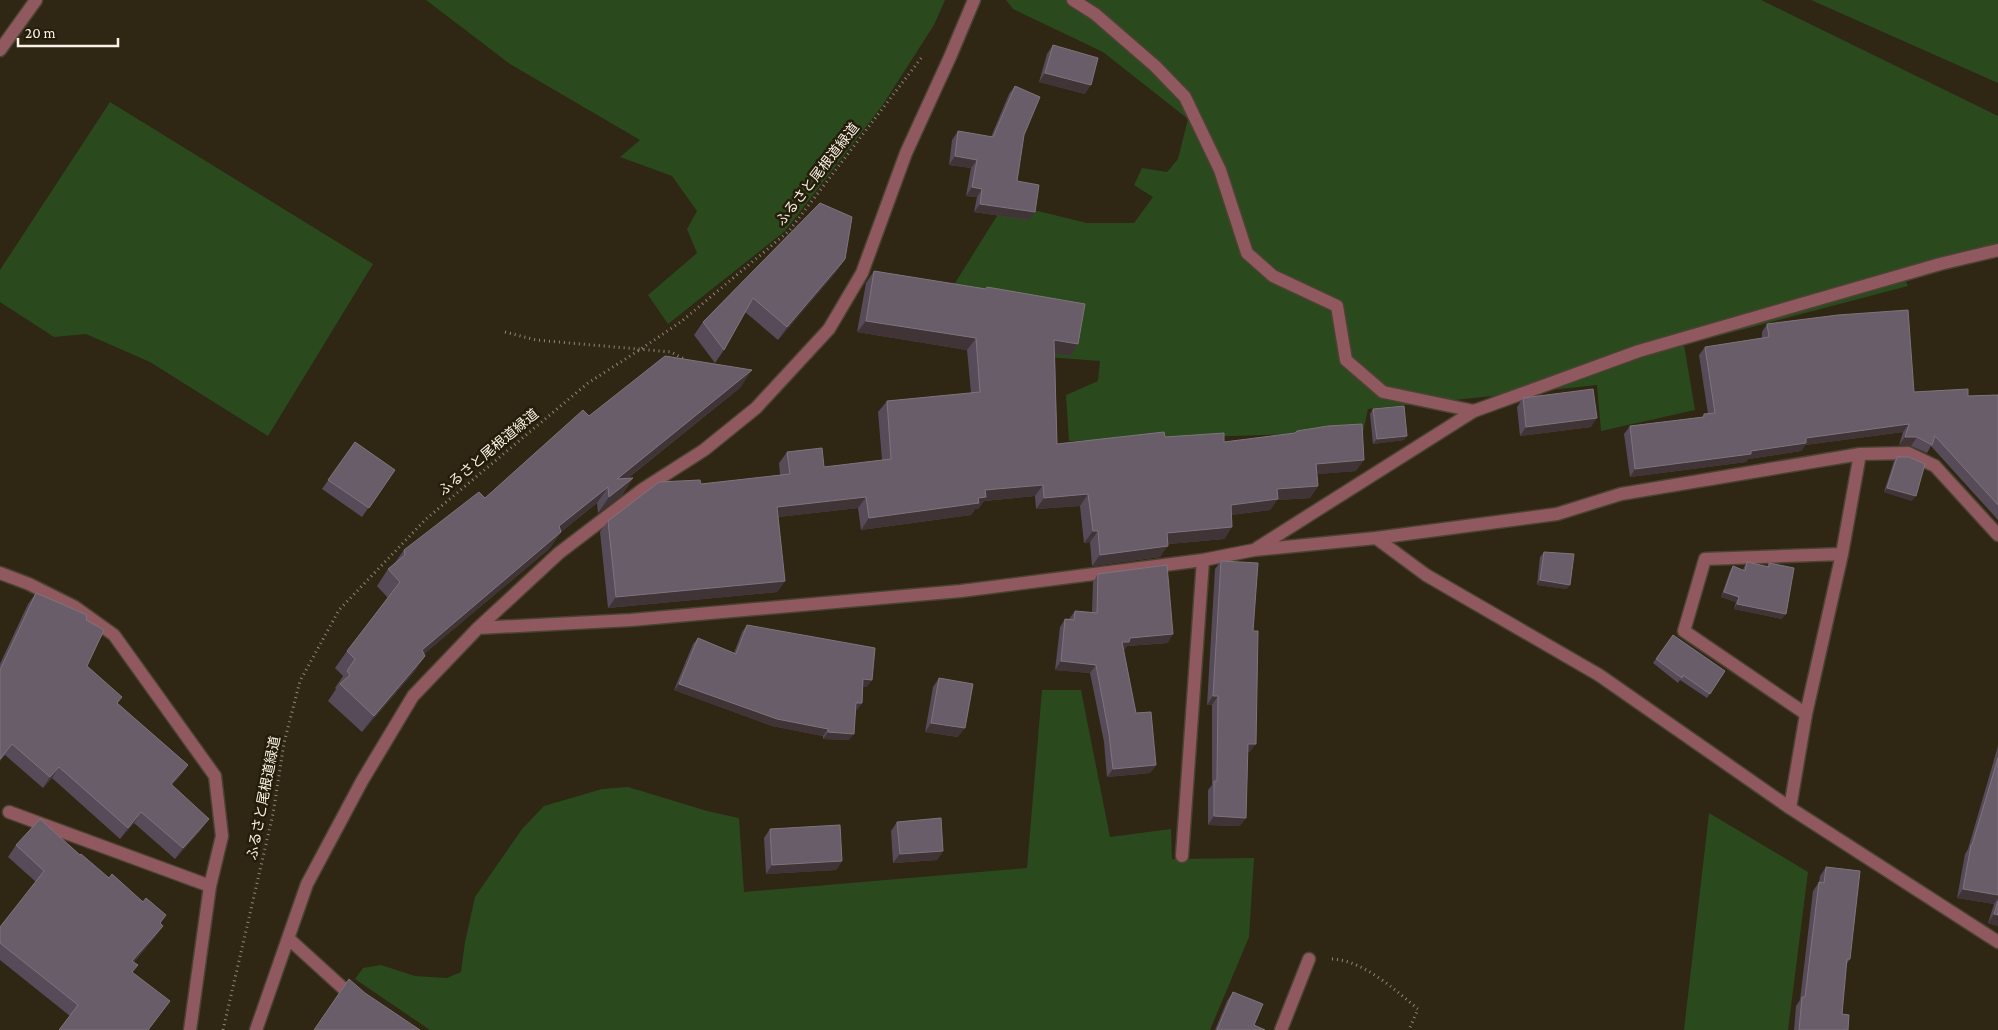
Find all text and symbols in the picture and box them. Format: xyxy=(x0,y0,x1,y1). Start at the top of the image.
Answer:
scale bar xyxy=(18,15,118,47)
text: 20 m xyxy=(25,25,56,41)
street label: ふるさと尾根道緑道 xyxy=(772,119,862,229)
street label: ふるさと尾根道緑道 xyxy=(435,405,541,499)
street label: ふるさと尾根道緑道 xyxy=(243,735,283,861)

